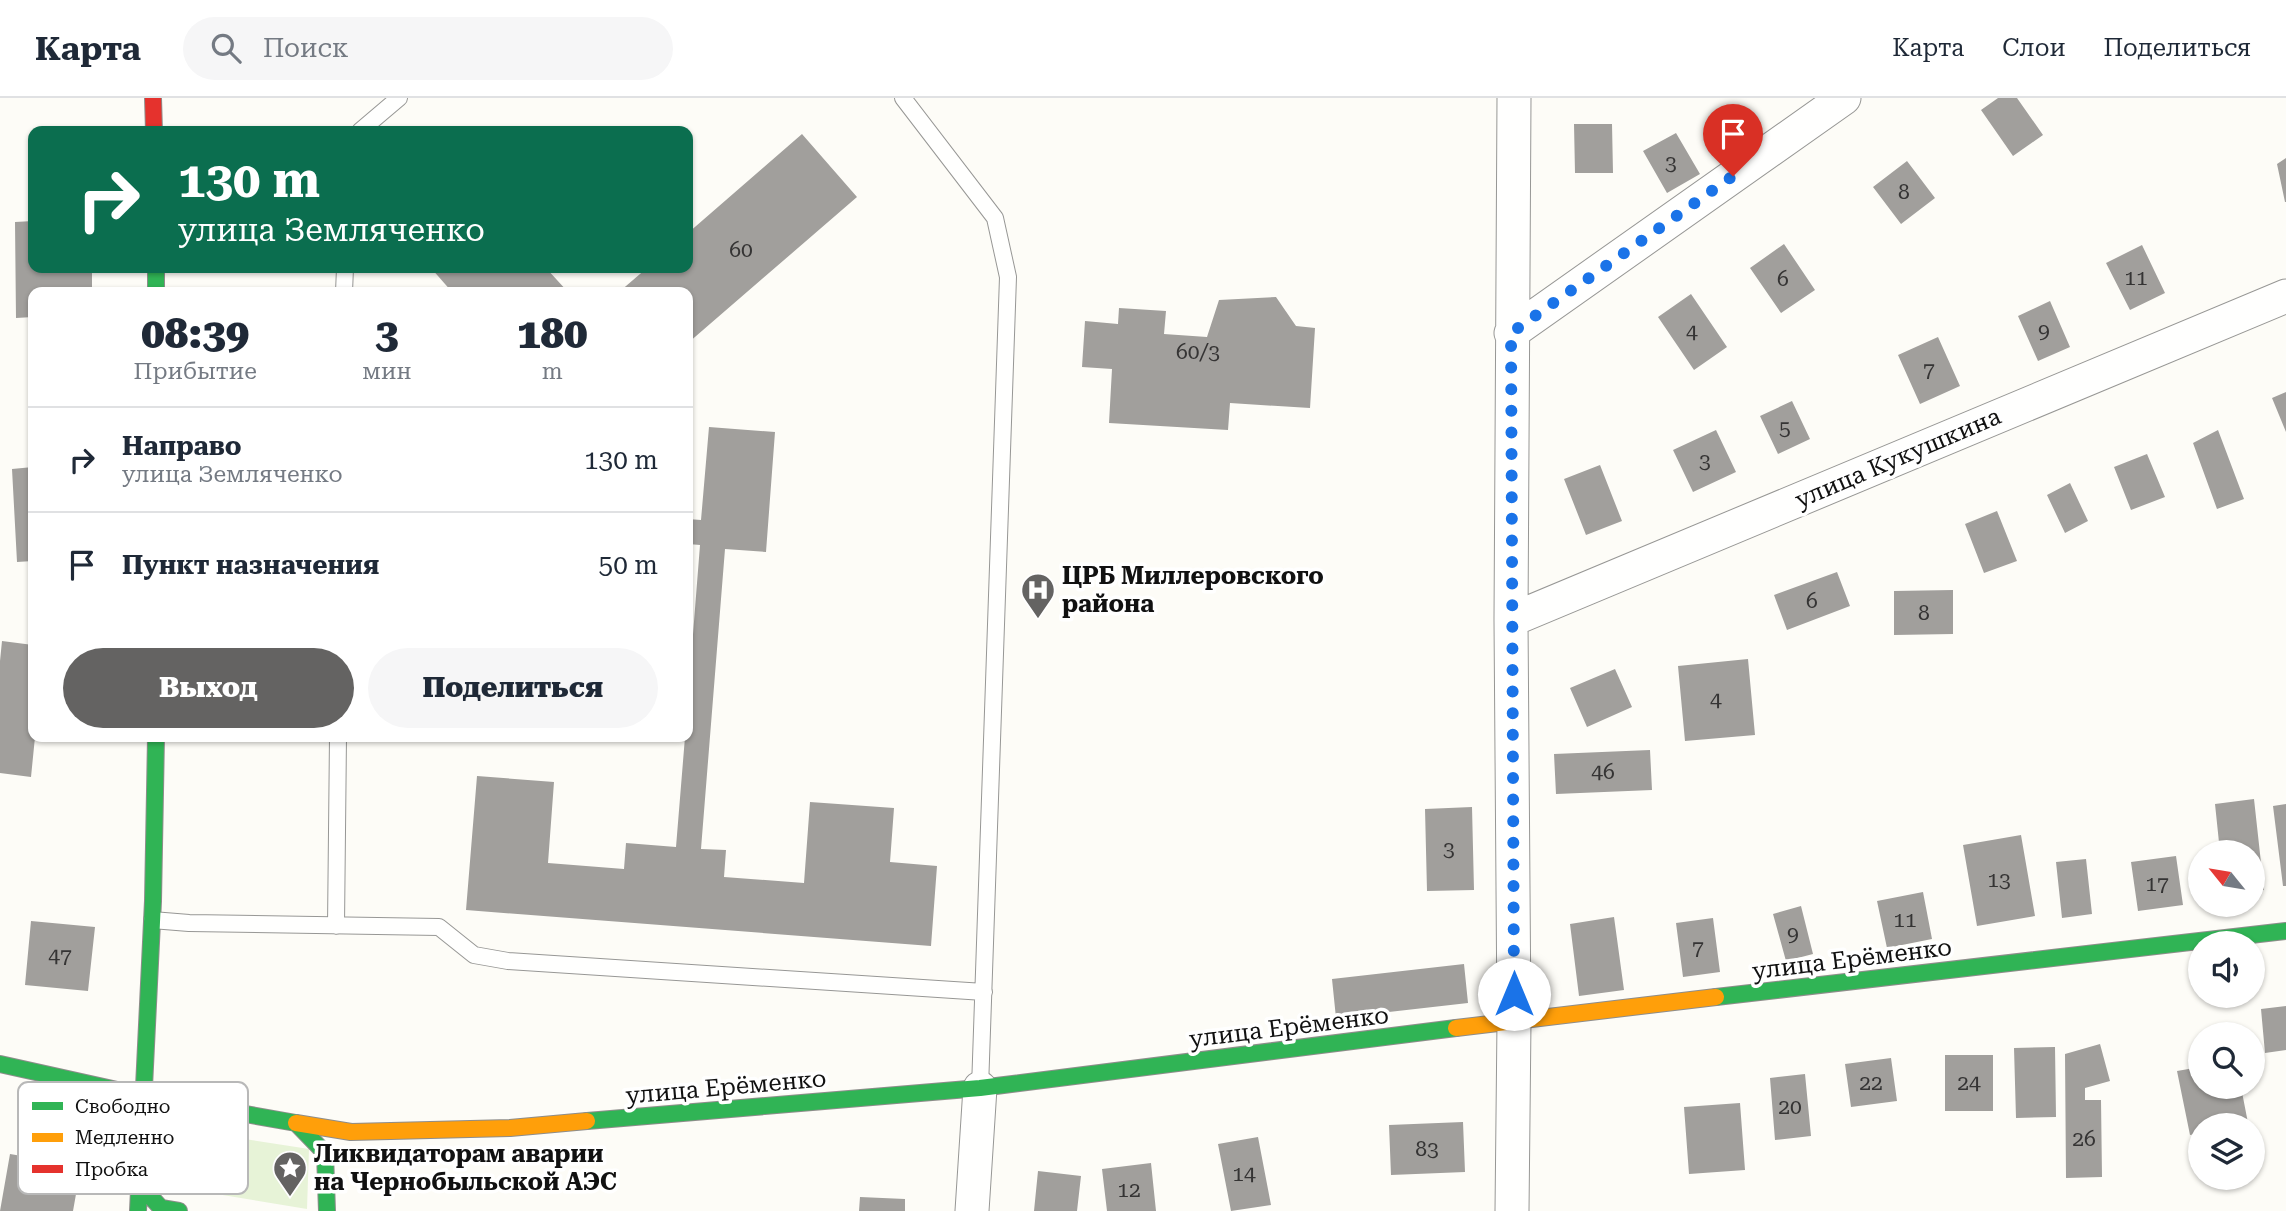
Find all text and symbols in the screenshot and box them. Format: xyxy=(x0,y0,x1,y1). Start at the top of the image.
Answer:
search box xyxy=(183,17,673,80)
text: Карта xyxy=(35,29,141,68)
icon: search xyxy=(207,29,245,67)
text: Поиск xyxy=(263,33,349,63)
text: Карта xyxy=(1892,34,1964,62)
text: Слои xyxy=(2002,34,2065,62)
text: Поделиться xyxy=(2103,34,2251,62)
pin xyxy=(1703,104,1763,176)
icon: arrive xyxy=(1714,115,1752,153)
house number: 3 xyxy=(1665,151,1677,175)
text: 130 m xyxy=(178,152,320,209)
icon: right xyxy=(63,154,154,245)
house number: 8 xyxy=(1898,180,1910,204)
text: улица Земляченко xyxy=(178,211,485,249)
house number: 60 xyxy=(729,238,753,262)
house number: 11 xyxy=(2124,266,2148,290)
house number: 6 xyxy=(1777,267,1789,291)
text: 08:39 xyxy=(141,309,249,358)
text: 3 xyxy=(375,309,399,358)
text: 180 xyxy=(517,309,587,358)
house number: 9 xyxy=(2038,319,2050,343)
house number: 4 xyxy=(1686,320,1698,344)
house number: 60/3 xyxy=(1176,340,1220,364)
text: Прибытие xyxy=(134,358,257,385)
text: мин xyxy=(362,358,411,385)
text: m xyxy=(542,358,563,385)
house number: 7 xyxy=(1923,358,1935,382)
street label: улица Кукушкина xyxy=(1791,402,2005,514)
house number: 5 xyxy=(1779,416,1791,440)
text: Направо xyxy=(122,431,242,461)
icon: right xyxy=(63,441,101,479)
text: 130 m xyxy=(584,445,658,475)
house number: 3 xyxy=(1699,449,1711,473)
text: улица Земляченко xyxy=(122,461,343,488)
icon: arrive xyxy=(63,546,101,584)
text: Пункт назначения xyxy=(122,550,379,580)
text: 50 m xyxy=(599,550,658,580)
place label: ЦРБ Миллеровского района xyxy=(1062,562,1324,618)
hospital icon: ЦРБ Миллеровского района xyxy=(1019,571,1057,620)
house number: 6 xyxy=(1806,589,1818,613)
house number: 8 xyxy=(1918,601,1930,625)
button: Выход xyxy=(63,648,354,728)
button: Поделиться xyxy=(368,648,658,728)
house number: 4 xyxy=(1710,688,1722,712)
house number: 46 xyxy=(1591,760,1615,784)
house number: 3 xyxy=(1443,837,1455,861)
north arrow xyxy=(2188,840,2264,917)
map controls xyxy=(2188,840,2265,1190)
house number: 13 xyxy=(1987,868,2011,892)
house number: 17 xyxy=(2145,872,2169,896)
house number: 11 xyxy=(1893,908,1917,932)
house number: 9 xyxy=(1787,922,1799,946)
button: sound xyxy=(2188,931,2265,1008)
street label: улица Ерёменко xyxy=(1751,933,1953,985)
house number: 7 xyxy=(1692,936,1704,960)
house number: 47 xyxy=(48,944,72,968)
position arrow xyxy=(1477,957,1551,1031)
street label: улица Ерёменко xyxy=(1188,1001,1390,1053)
button: search xyxy=(2188,1022,2265,1099)
street label: улица Ерёменко xyxy=(625,1064,827,1110)
house number: 22 xyxy=(1859,1071,1883,1095)
house number: 24 xyxy=(1957,1071,1981,1095)
legend xyxy=(18,1082,248,1194)
text: Свободно xyxy=(75,1095,170,1118)
house number: 20 xyxy=(1778,1095,1802,1119)
button: layers xyxy=(2188,1113,2265,1190)
text: Медленно xyxy=(75,1126,174,1149)
house number: 26 xyxy=(2072,1127,2096,1151)
house number: 83 xyxy=(1415,1137,1439,1161)
place label: Ликвидаторам аварии на Чернобыльской АЭС xyxy=(314,1140,617,1196)
place icon: Ликвидаторам аварии на Чернобыльской АЭС xyxy=(271,1149,309,1198)
text: Пробка xyxy=(75,1158,149,1181)
house number: 14 xyxy=(1232,1162,1256,1186)
house number: 12 xyxy=(1117,1178,1141,1202)

